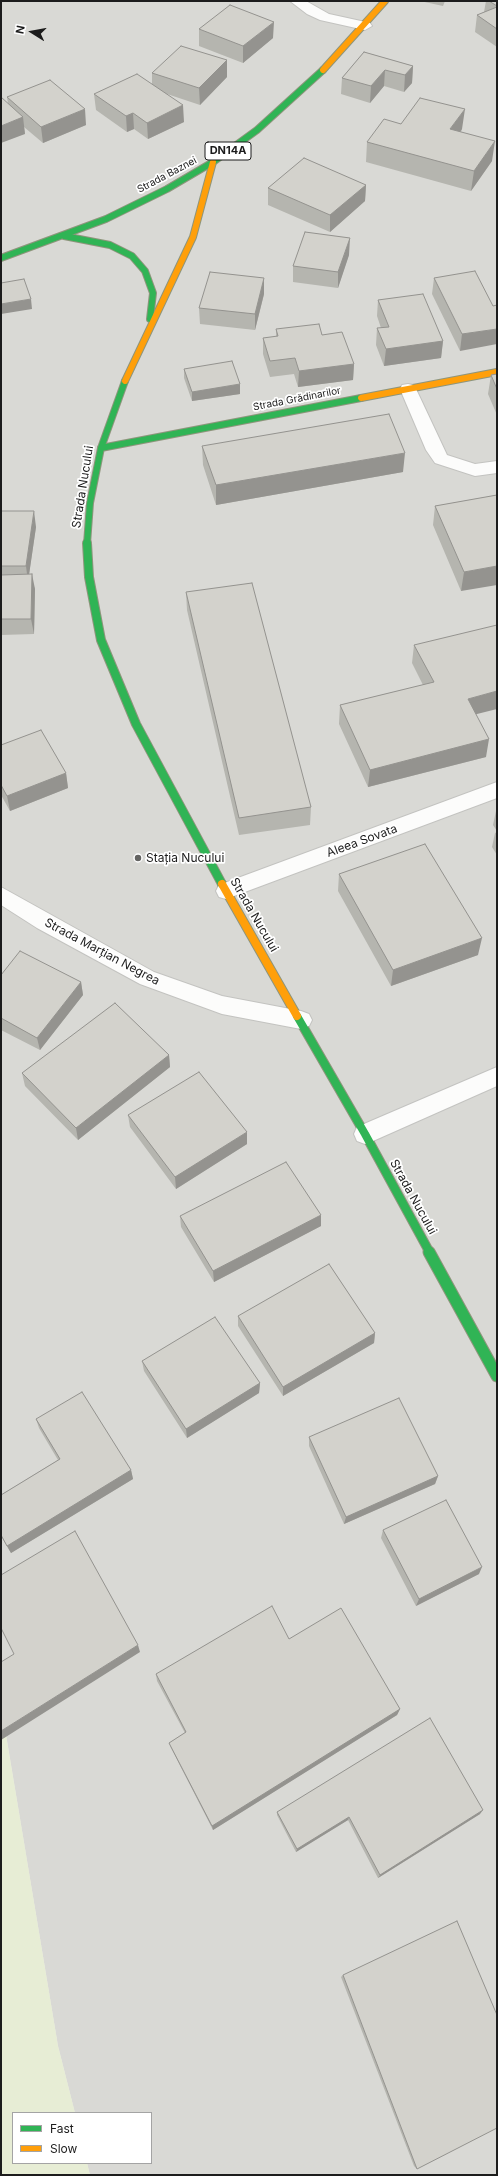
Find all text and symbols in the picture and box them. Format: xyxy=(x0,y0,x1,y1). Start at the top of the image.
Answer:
north arrow xyxy=(12,12,52,52)
text: N xyxy=(13,24,28,35)
road number: DN14A xyxy=(205,142,251,160)
street label: Strada Baznei xyxy=(135,154,199,196)
street label: Strada Grădinarilor xyxy=(252,385,342,413)
street label: Strada Nucului xyxy=(69,445,97,529)
street label: Aleea Sovata xyxy=(325,822,399,860)
place label: Stația Nucului xyxy=(146,851,224,865)
marker: Stația Nucului xyxy=(133,853,143,863)
street label: Strada Nucului xyxy=(227,875,281,955)
street label: Strada Marțian Negrea xyxy=(42,916,162,988)
street label: Strada Nucului xyxy=(387,1157,439,1237)
legend xyxy=(12,2112,152,2164)
text: Fast xyxy=(50,2121,74,2136)
text: Slow xyxy=(50,2141,77,2156)

